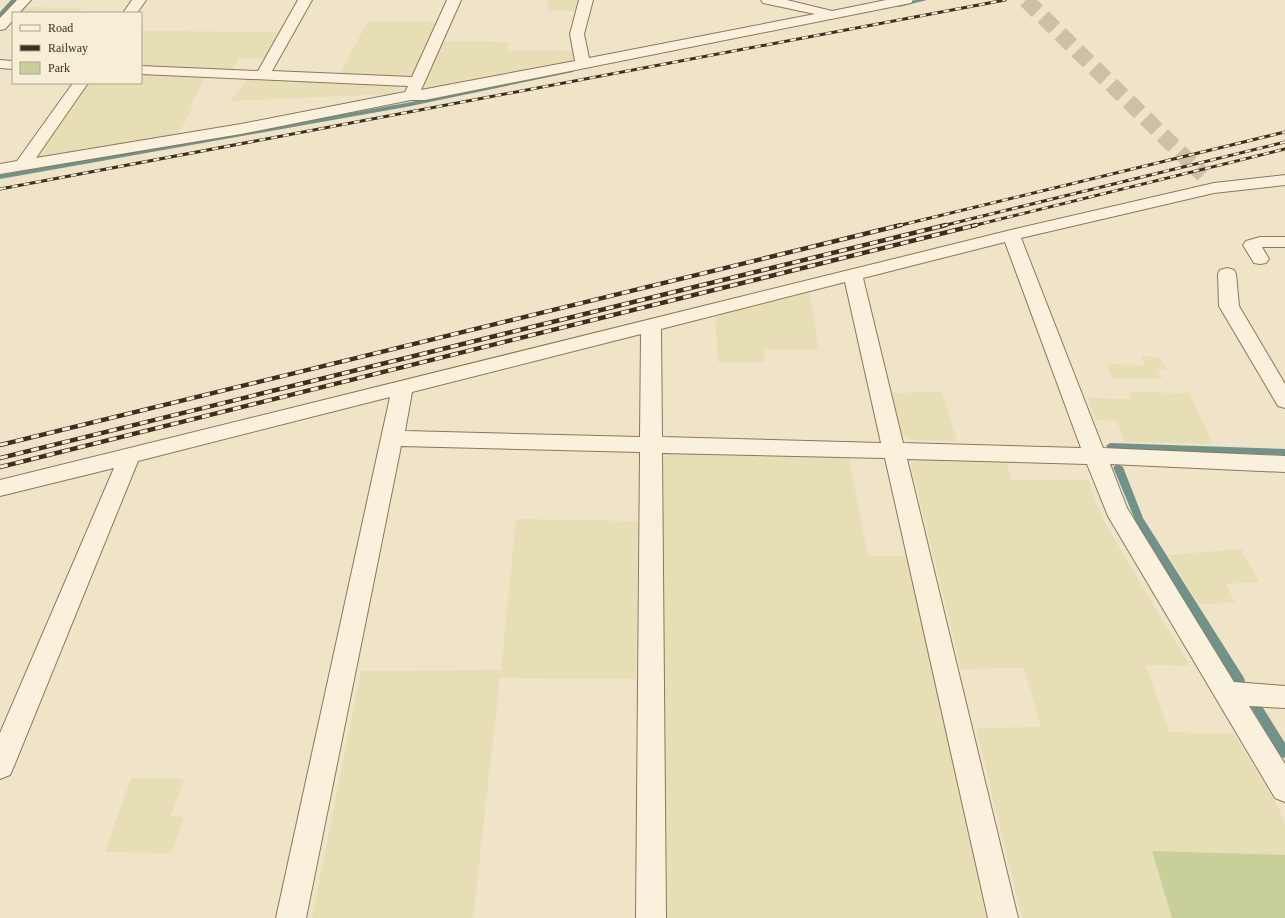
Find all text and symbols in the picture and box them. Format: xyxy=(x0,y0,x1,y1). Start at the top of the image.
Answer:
legend xyxy=(12,12,142,84)
text: Road xyxy=(48,21,73,35)
text: Railway xyxy=(48,41,88,55)
text: Park xyxy=(48,61,70,75)

